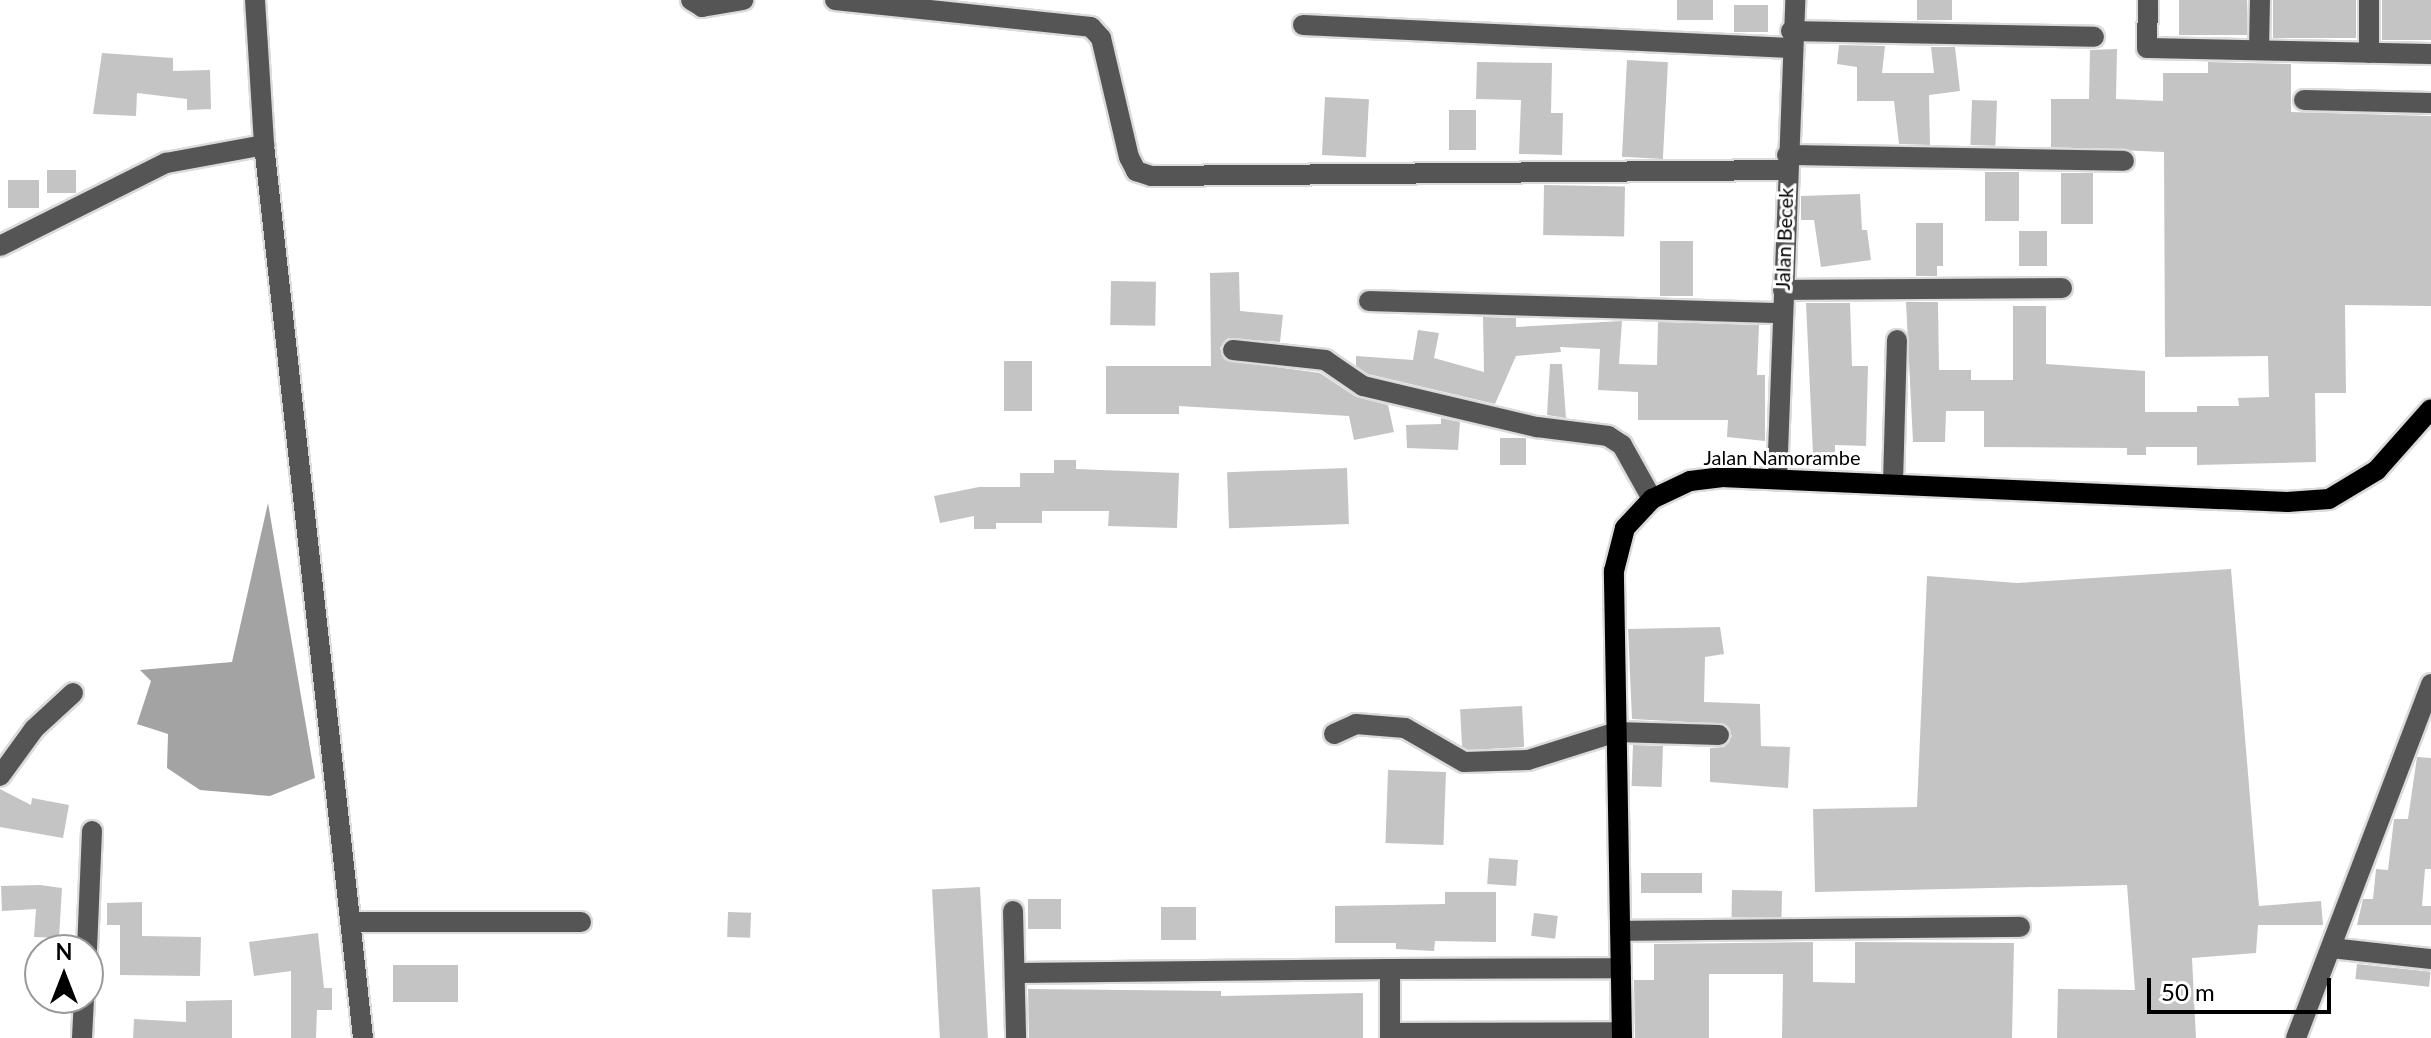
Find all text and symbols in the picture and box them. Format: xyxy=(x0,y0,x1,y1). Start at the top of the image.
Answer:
street label: Jalan Becek xyxy=(1770,187,1798,291)
street label: Jalan Namorambe xyxy=(1704,445,1860,469)
north arrow xyxy=(24,934,104,1014)
text: N xyxy=(56,938,72,965)
scale bar xyxy=(2151,962,2335,1012)
text: 50 m xyxy=(2161,977,2215,1006)

